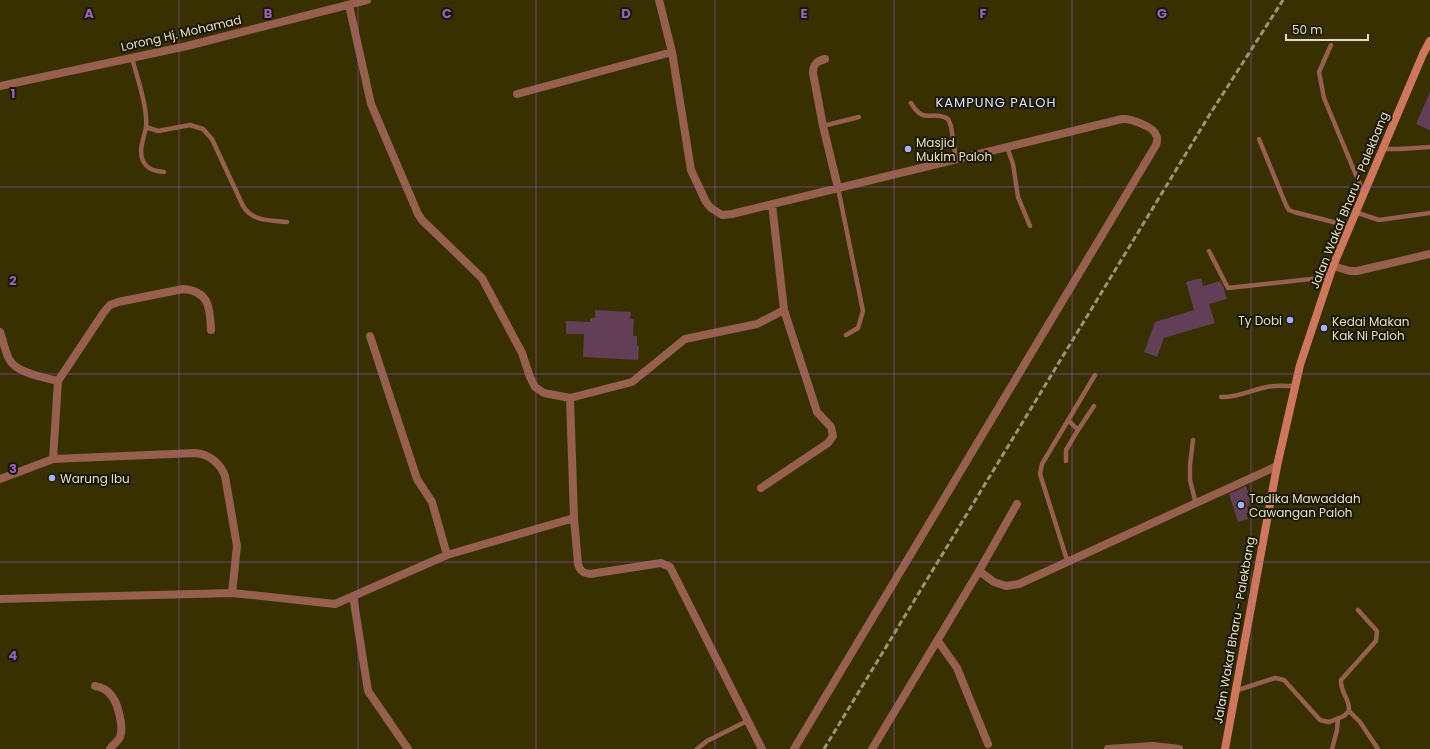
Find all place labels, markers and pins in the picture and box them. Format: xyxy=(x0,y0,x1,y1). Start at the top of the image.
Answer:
place label: Masjid Mukim Paloh xyxy=(916,134,992,165)
marker: Masjid Mukim Paloh xyxy=(903,144,913,154)
place label: Ty Dobi xyxy=(1238,312,1282,329)
place label: Kedai Makan Kak Ni Paloh xyxy=(1332,313,1409,344)
marker: Ty Dobi xyxy=(1285,315,1295,325)
marker: Kedai Makan Kak Ni Paloh xyxy=(1319,323,1329,333)
place label: Warung Ibu xyxy=(60,470,130,487)
marker: Warung Ibu xyxy=(47,473,57,483)
place label: Tadika Mawaddah Cawangan Paloh xyxy=(1249,490,1361,521)
marker: Tadika Mawaddah Cawangan Paloh xyxy=(1236,500,1246,510)

